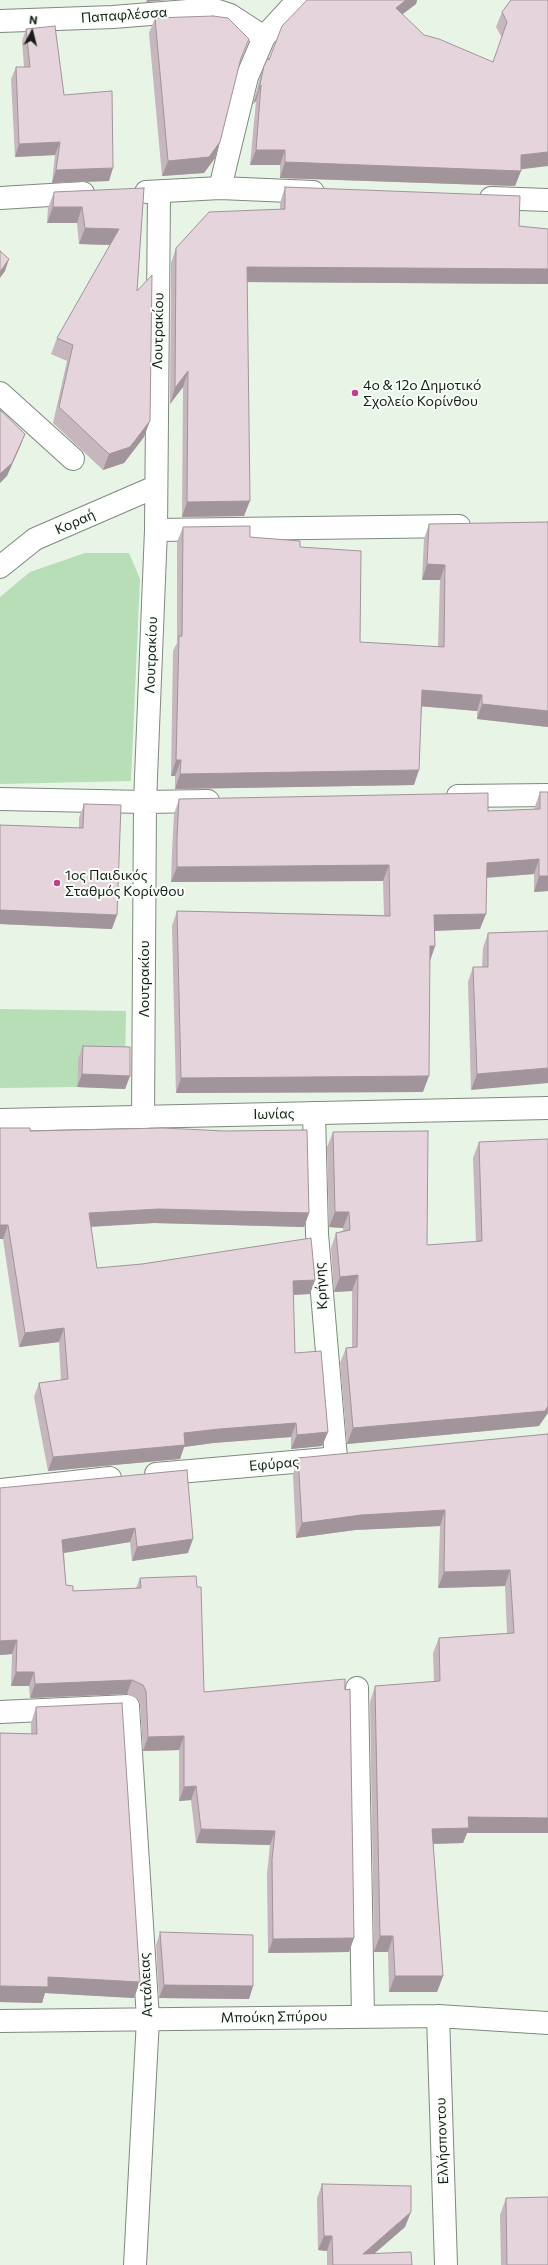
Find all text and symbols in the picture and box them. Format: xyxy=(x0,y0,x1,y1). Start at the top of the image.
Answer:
street label: Παπαφλέσσα xyxy=(80,4,168,26)
north arrow xyxy=(12,12,52,52)
text: N xyxy=(29,13,38,27)
street label: Λουτρακίου xyxy=(149,292,167,370)
place label: 4ο & 12ο Δημοτικό Σχολείο Κορίνθου xyxy=(363,377,481,410)
marker: 4ο & 12ο Δημοτικό Σχολείο Κορίνθου xyxy=(350,388,360,398)
street label: Κοραή xyxy=(52,506,98,538)
street label: Λουτρακίου xyxy=(141,616,161,694)
place label: 1ος Παιδικός Σταθμός Κορίνθου xyxy=(65,867,184,900)
marker: 1ος Παιδικός Σταθμός Κορίνθου xyxy=(52,878,62,888)
street label: Λουτρακίου xyxy=(136,940,152,1018)
street label: Ιωνίας xyxy=(253,1105,295,1123)
street label: Κρήνης xyxy=(311,1262,331,1310)
street label: Εφύρας xyxy=(248,1453,300,1475)
street label: Αττάλειας xyxy=(136,1952,156,2018)
street label: Μπούκη Σπύρου xyxy=(221,2008,327,2026)
street label: Ελλήσποντου xyxy=(432,2097,452,2185)

